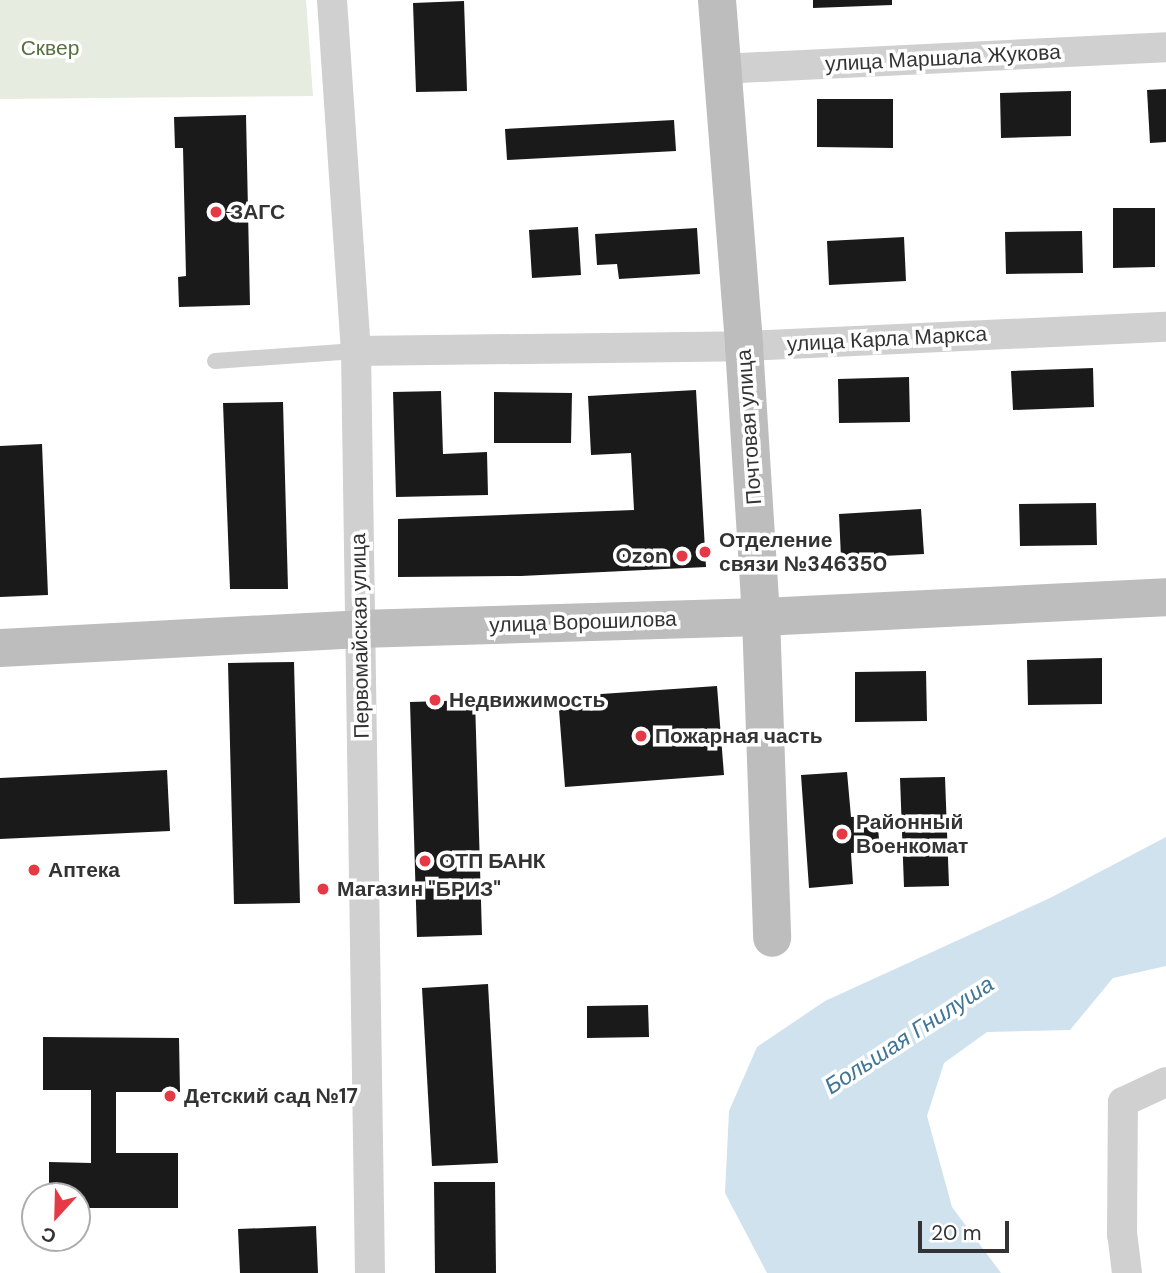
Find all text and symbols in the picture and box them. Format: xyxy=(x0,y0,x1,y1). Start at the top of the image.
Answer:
park label: Сквер xyxy=(21,35,79,61)
street label: улица Маршала Жукова xyxy=(825,39,1061,77)
place label: ЗАГС xyxy=(230,199,285,225)
marker: ЗАГС xyxy=(208,204,224,220)
street label: улица Карла Маркса xyxy=(786,321,988,357)
street label: Почтовая улица xyxy=(731,349,767,505)
place label: Отделение связи №346350 xyxy=(719,527,887,577)
street label: Первомайская улица xyxy=(346,533,374,739)
place label: Ozon xyxy=(615,543,668,569)
marker: Отделение связи №346350 xyxy=(697,544,713,560)
marker: Ozon xyxy=(674,548,690,564)
street label: улица Ворошилова xyxy=(489,606,677,638)
place label: Недвижимость xyxy=(449,687,605,713)
marker: Недвижимость xyxy=(427,692,443,708)
place label: Пожарная часть xyxy=(655,723,823,749)
marker: Пожарная часть xyxy=(633,728,649,744)
place label: Районный Военкомат xyxy=(856,809,968,859)
marker: Районный Военкомат xyxy=(834,826,850,842)
place label: ОТП БАНК xyxy=(439,848,546,874)
marker: ОТП БАНК xyxy=(417,853,433,869)
place label: Аптека xyxy=(48,857,120,883)
marker: Аптека xyxy=(26,862,42,878)
place label: Магазин "БРИЗ" xyxy=(337,876,501,902)
marker: Магазин "БРИЗ" xyxy=(315,881,331,897)
water label: Большая Гнилуша xyxy=(819,970,999,1100)
place label: Детский сад №17 xyxy=(184,1083,358,1109)
marker: Детский сад №17 xyxy=(162,1088,178,1104)
north arrow xyxy=(21,1182,91,1252)
scale bar xyxy=(921,1206,1012,1250)
text: 20 m xyxy=(931,1219,982,1247)
text: С xyxy=(38,1221,60,1249)

